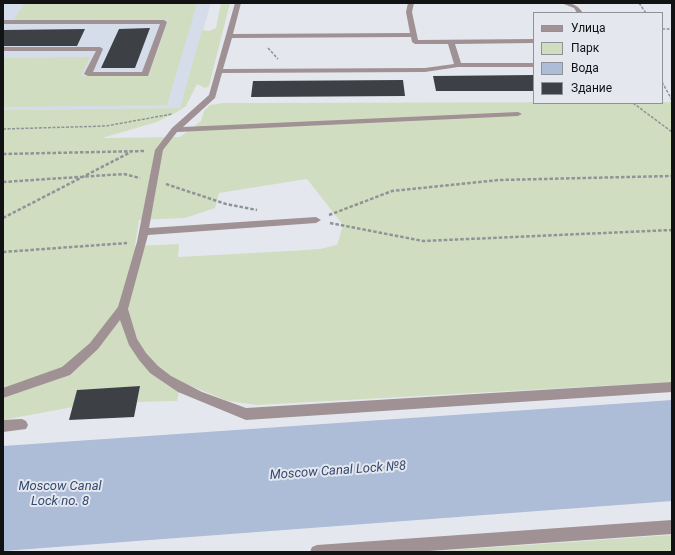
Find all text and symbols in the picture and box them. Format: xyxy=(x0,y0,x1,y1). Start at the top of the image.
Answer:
legend xyxy=(533,12,663,104)
text: Улица xyxy=(571,21,606,35)
text: Парк xyxy=(571,41,599,55)
text: Вода xyxy=(571,61,599,75)
text: Здание xyxy=(571,81,612,95)
water label: Moscow Canal Lock №8 xyxy=(269,458,407,484)
water label: Moscow Canal Lock no. 8 xyxy=(18,479,102,510)

